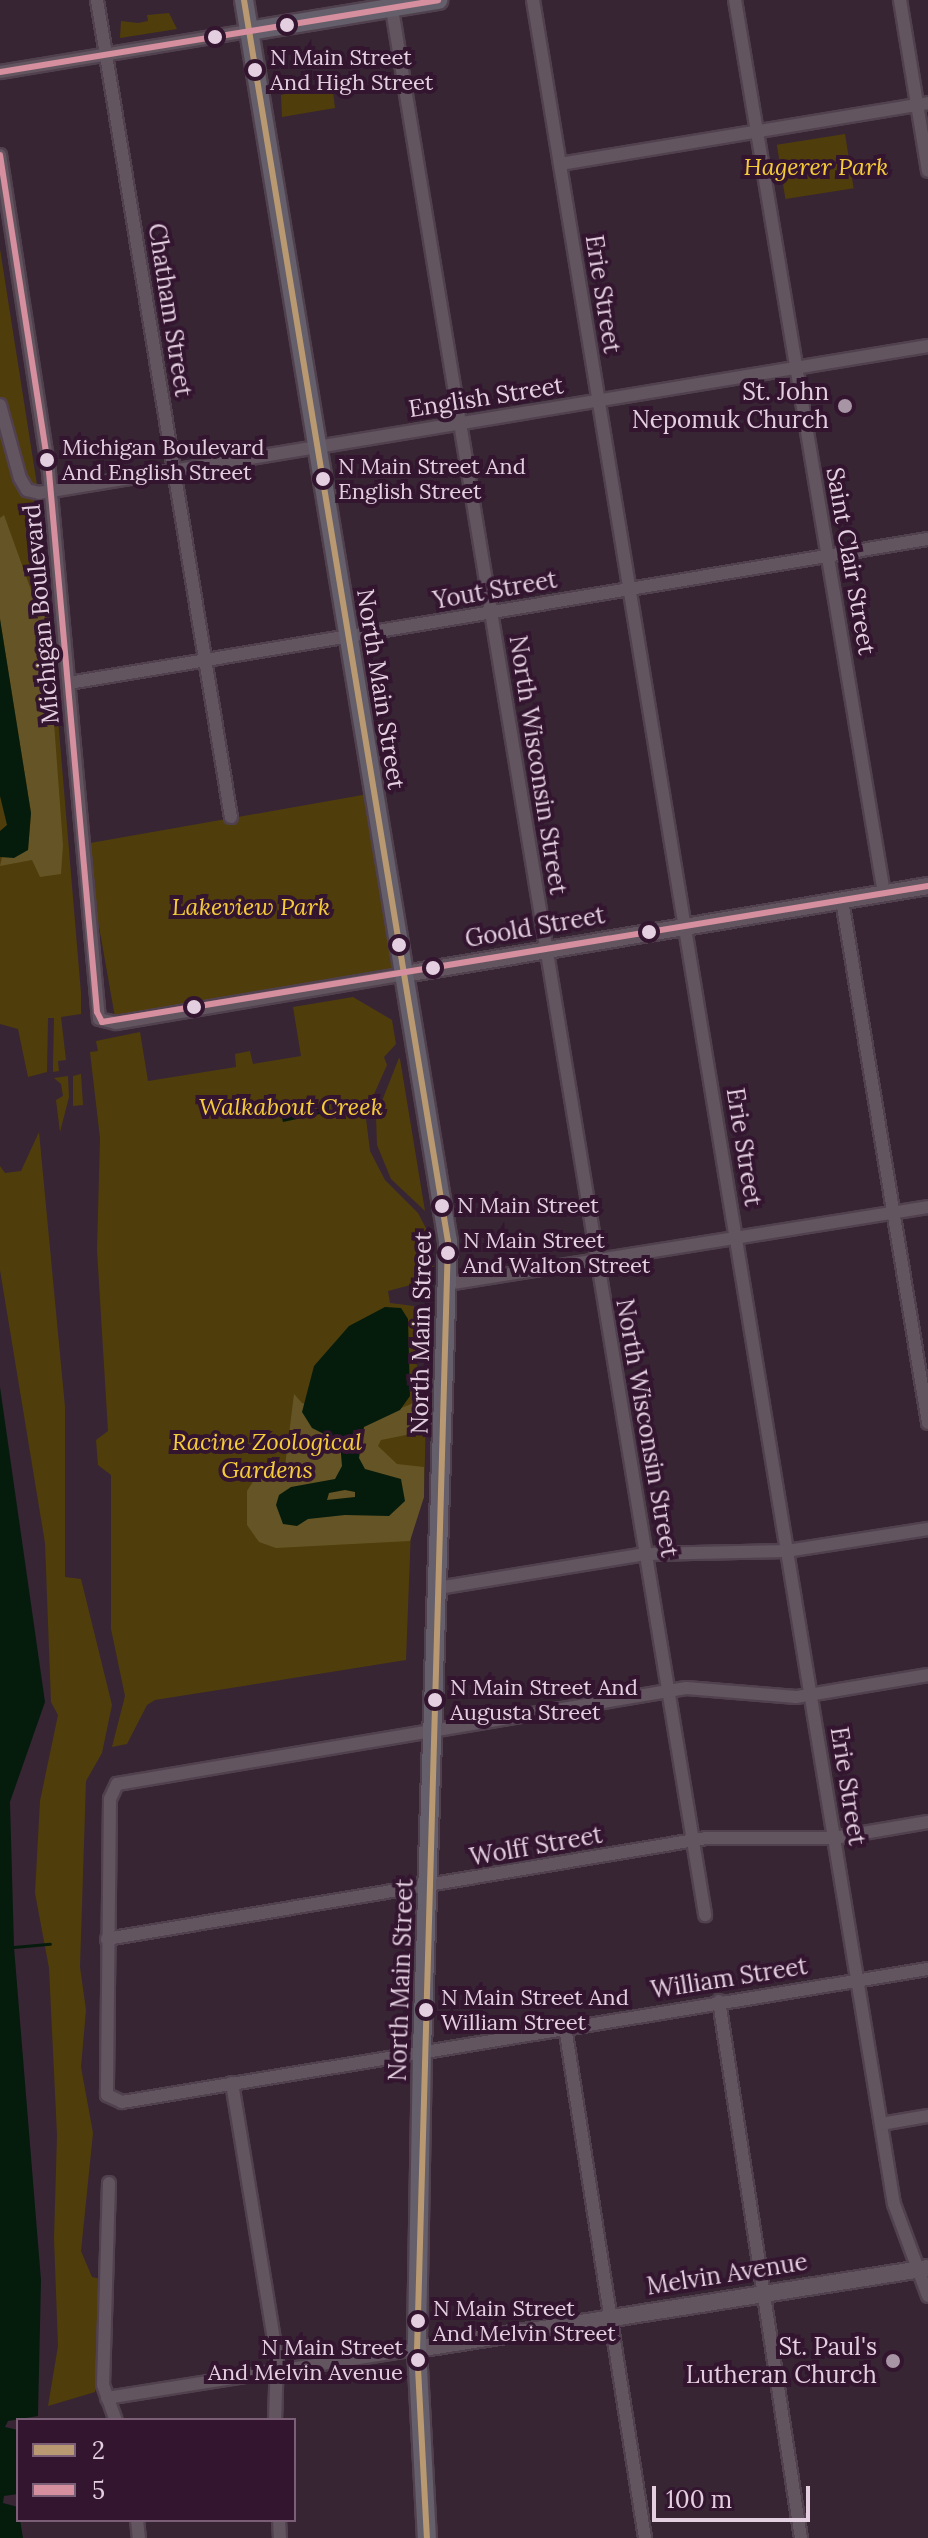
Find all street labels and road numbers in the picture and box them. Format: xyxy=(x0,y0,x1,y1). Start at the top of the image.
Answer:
street label: Chatham Street xyxy=(142,221,198,399)
street label: Erie Street xyxy=(579,233,627,355)
street label: English Street xyxy=(406,371,566,423)
street label: Saint Clair Street xyxy=(820,465,882,657)
street label: Michigan Boulevard xyxy=(17,503,65,725)
street label: Yout Street xyxy=(431,565,559,615)
street label: North Main Street xyxy=(351,587,411,791)
street label: North Wisconsin Street xyxy=(503,633,573,897)
street label: Goold Street xyxy=(463,901,607,953)
street label: Erie Street xyxy=(720,1086,768,1208)
street label: North Main Street xyxy=(405,1231,437,1435)
street label: North Wisconsin Street xyxy=(610,1296,684,1560)
street label: Erie Street xyxy=(824,1725,872,1847)
street label: Wolff Street xyxy=(467,1820,605,1872)
street label: North Main Street xyxy=(383,1878,419,2082)
street label: William Street xyxy=(649,1951,809,2005)
street label: Melvin Avenue xyxy=(644,2247,810,2301)

